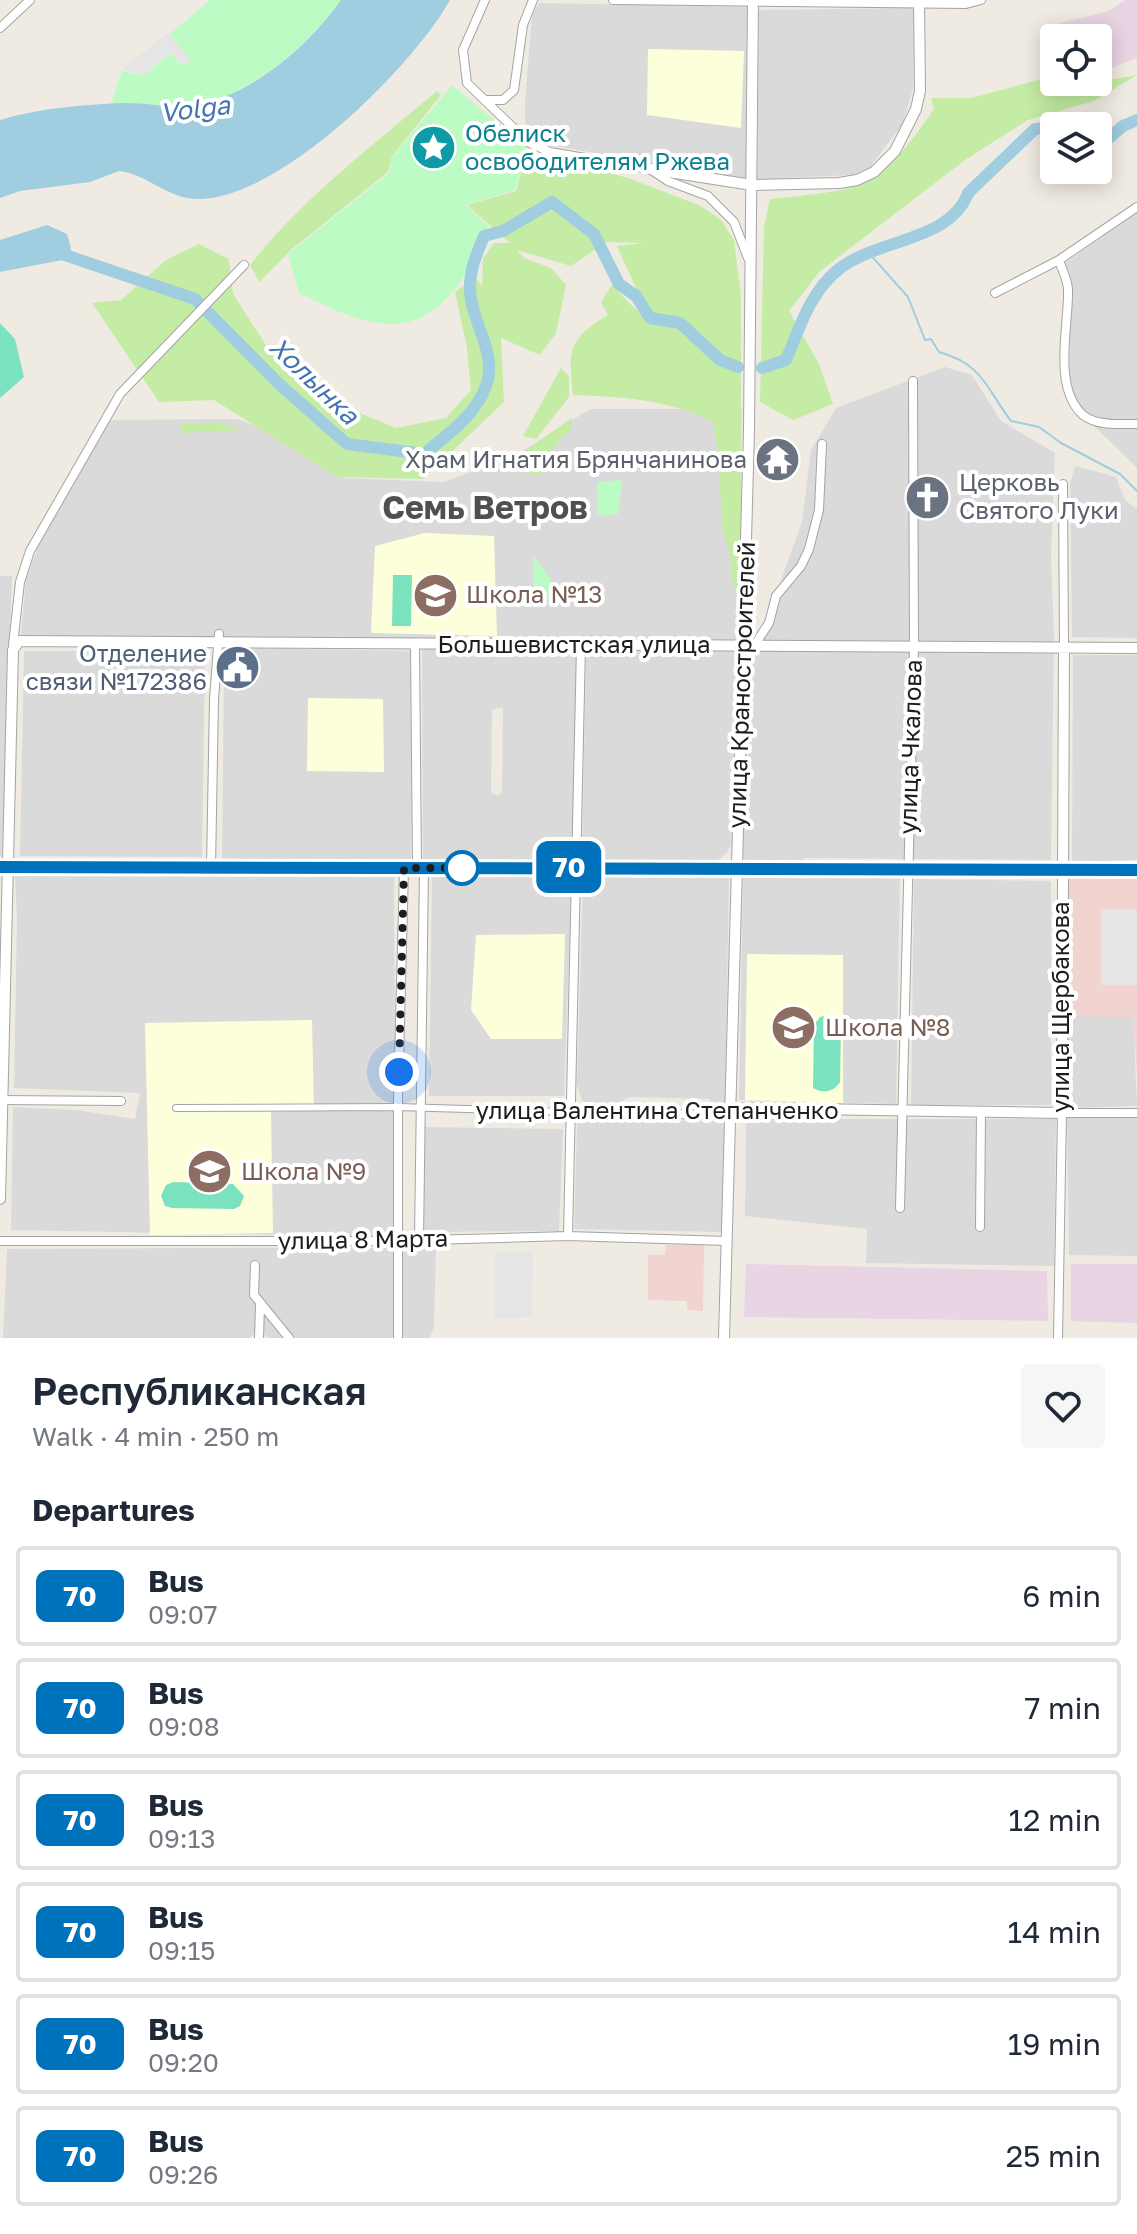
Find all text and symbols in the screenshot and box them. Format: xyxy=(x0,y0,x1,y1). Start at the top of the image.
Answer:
map controls xyxy=(1040,24,1112,184)
button: locate xyxy=(1040,24,1112,96)
water label: Volga xyxy=(158,89,233,128)
button: layers xyxy=(1040,112,1112,184)
place label: Обелиск освободителям Ржева xyxy=(465,118,730,175)
place icon: Обелиск освободителям Ржева xyxy=(410,124,458,172)
water label: Холынка xyxy=(264,331,366,431)
temple icon: Храм Игнатия Брянчанинова xyxy=(754,436,802,484)
place label: Храм Игнатия Брянчанинова xyxy=(405,444,747,473)
place label: Церковь Святого Луки xyxy=(959,467,1119,524)
church icon: Церковь Святого Луки xyxy=(904,473,952,521)
district label: Семь Ветров xyxy=(382,488,588,526)
street label: улица Краностроителей xyxy=(721,541,760,829)
school or university icon: Школа №13 xyxy=(411,571,459,619)
place label: Школа №13 xyxy=(466,579,602,608)
street label: Большевистская улица xyxy=(437,629,711,658)
place label: Отделение связи №172386 xyxy=(26,638,207,695)
public building icon: Отделение связи №172386 xyxy=(214,644,262,692)
street label: улица Чкалова xyxy=(892,659,927,835)
line badge: 70 xyxy=(533,841,605,893)
text: 70 xyxy=(552,850,586,883)
unlabelled marker xyxy=(445,851,479,885)
street label: улица Щербакова xyxy=(1045,901,1074,1113)
school or university icon: Школа №8 xyxy=(770,1004,818,1052)
place label: Школа №8 xyxy=(825,1012,950,1041)
your location xyxy=(379,1052,419,1092)
street label: улица Валентина Степанченко xyxy=(475,1095,839,1124)
school or university icon: Школа №9 xyxy=(186,1148,234,1196)
place label: Школа №9 xyxy=(241,1156,366,1185)
street label: улица 8 Марта xyxy=(277,1223,448,1254)
button: heart xyxy=(1021,1364,1105,1448)
text: Республиканская xyxy=(32,1368,367,1413)
text: Walk · 4 min · 250 m xyxy=(32,1421,279,1452)
text: Departures xyxy=(32,1492,195,1528)
text: Bus xyxy=(148,1563,204,1599)
text: 6 min xyxy=(1022,1578,1101,1614)
text: 70 xyxy=(63,1579,97,1612)
text: 09:07 xyxy=(148,1599,218,1630)
text: Bus xyxy=(148,1675,204,1711)
text: 7 min xyxy=(1025,1690,1101,1726)
text: 70 xyxy=(63,1691,97,1724)
text: 09:08 xyxy=(148,1711,220,1742)
text: Bus xyxy=(148,1787,204,1823)
text: 12 min xyxy=(1009,1802,1101,1838)
text: 70 xyxy=(63,1803,97,1836)
text: 09:13 xyxy=(148,1823,215,1854)
text: Bus xyxy=(148,1899,204,1935)
text: 14 min xyxy=(1008,1914,1101,1950)
text: 70 xyxy=(63,1915,97,1948)
text: 09:15 xyxy=(148,1935,215,1966)
text: Bus xyxy=(148,2011,204,2047)
text: 19 min xyxy=(1008,2026,1101,2062)
text: 70 xyxy=(63,2027,97,2060)
text: 09:20 xyxy=(148,2047,219,2078)
text: Bus xyxy=(148,2123,204,2159)
text: 25 min xyxy=(1006,2138,1101,2174)
text: 70 xyxy=(63,2139,97,2172)
text: 09:26 xyxy=(148,2159,218,2190)

